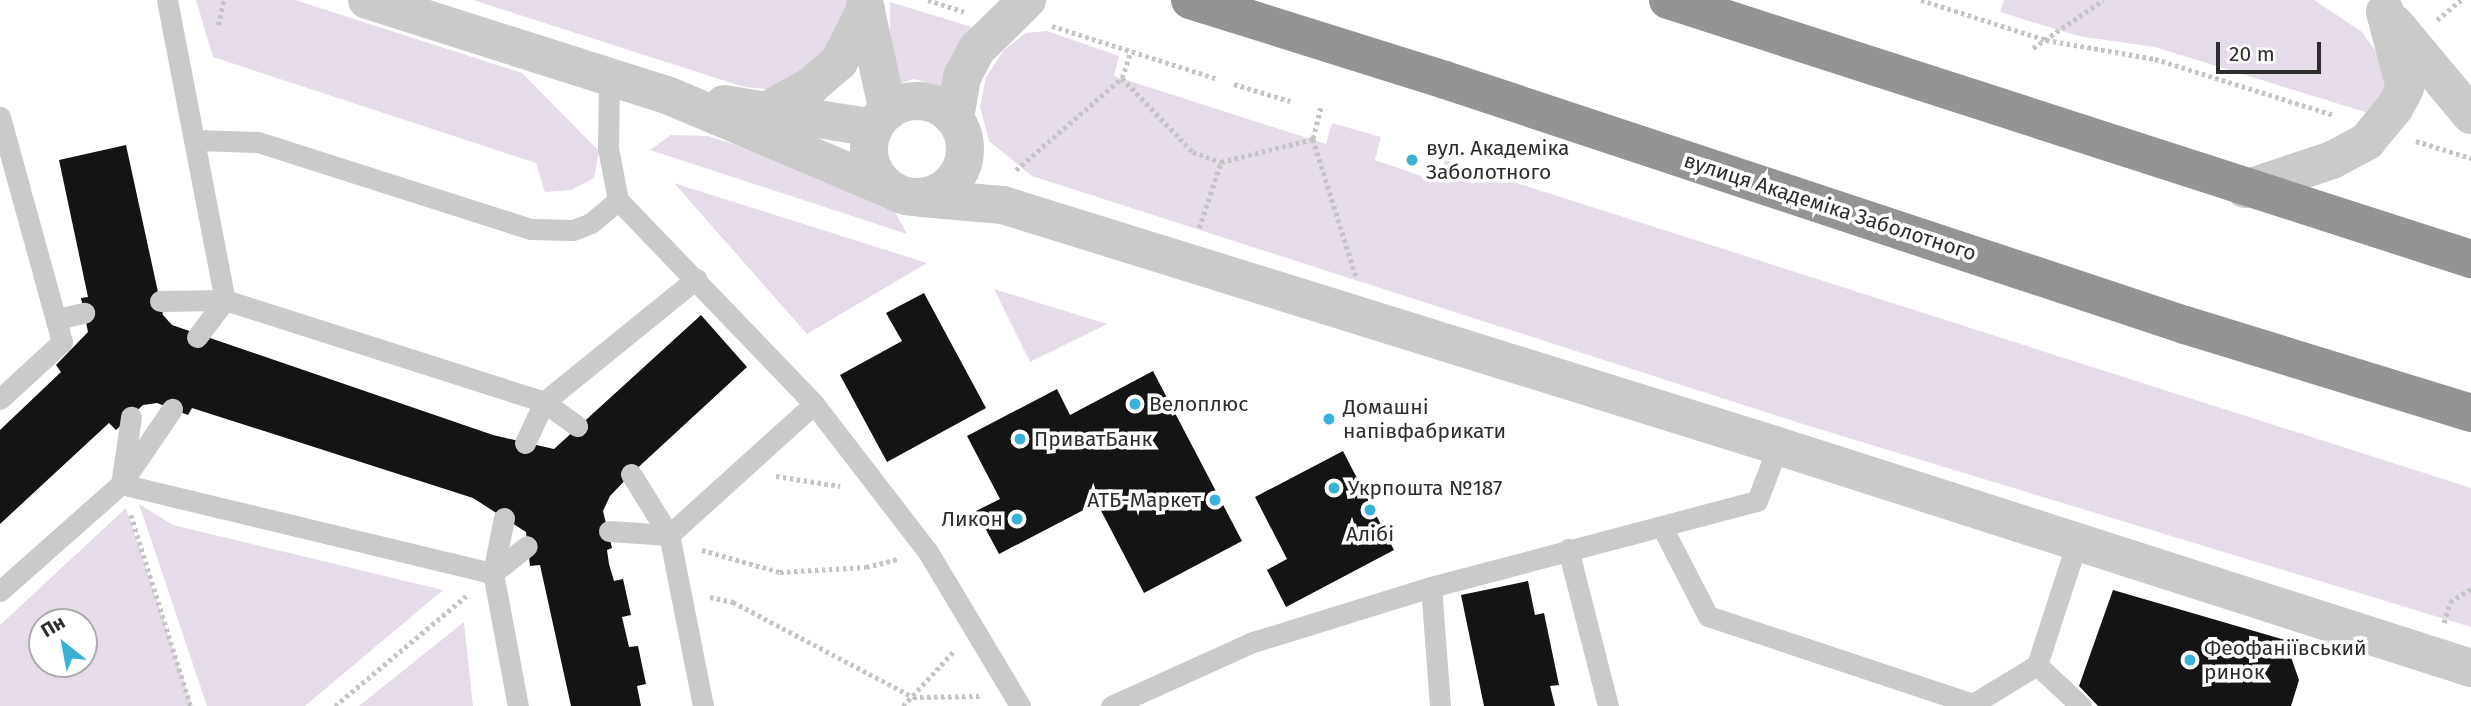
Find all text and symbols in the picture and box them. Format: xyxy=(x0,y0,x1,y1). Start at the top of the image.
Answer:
scale bar xyxy=(2219,28,2324,72)
text: 20 m xyxy=(2229,41,2275,67)
place label: вул. Академіка Заболотного xyxy=(1426,135,1570,185)
street label: вулиця Академіка Заболотного xyxy=(1681,148,1979,266)
marker: вул. Академіка Заболотного xyxy=(1404,152,1420,168)
place label: Велоплюс xyxy=(1149,391,1248,417)
place label: Домашні напівфабрикати xyxy=(1343,394,1506,444)
marker: Велоплюс xyxy=(1127,396,1143,412)
marker: Домашні напівфабрикати xyxy=(1321,411,1337,427)
place label: ПриватБанк xyxy=(1034,426,1152,452)
marker: ПриватБанк xyxy=(1012,431,1028,447)
place label: Укрпошта №187 xyxy=(1348,475,1502,501)
marker: Укрпошта №187 xyxy=(1326,480,1342,496)
place label: АТБ-Маркет xyxy=(1087,487,1201,513)
marker: АТБ-Маркет xyxy=(1207,492,1223,508)
marker: Алібі xyxy=(1362,502,1378,518)
place label: Ликон xyxy=(941,506,1003,532)
marker: Ликон xyxy=(1009,511,1025,527)
place label: Алібі xyxy=(1346,521,1394,547)
north arrow xyxy=(28,608,98,678)
text: Пн xyxy=(37,610,69,642)
place label: Феофаніївський ринок xyxy=(2204,635,2367,685)
marker: Феофаніївський ринок xyxy=(2182,652,2198,668)

